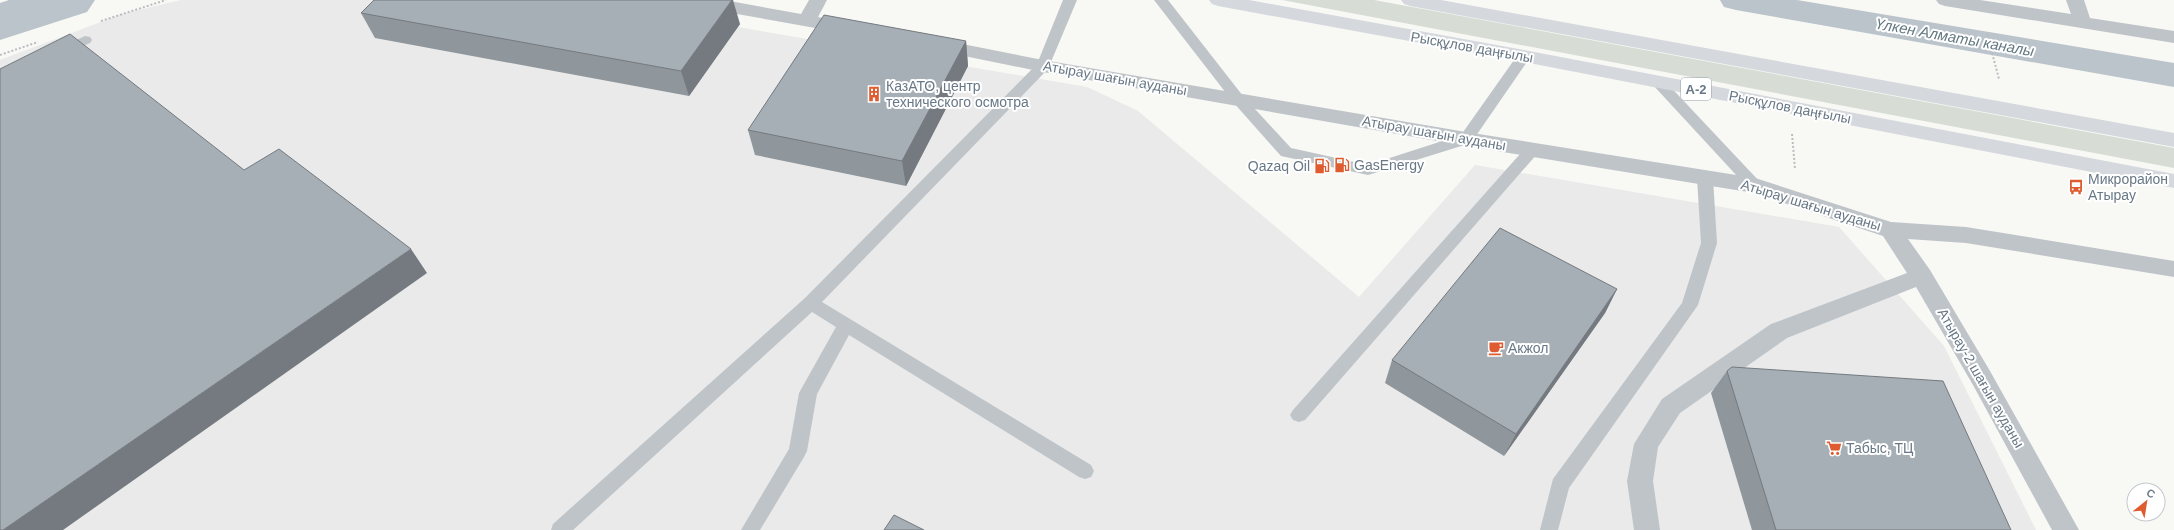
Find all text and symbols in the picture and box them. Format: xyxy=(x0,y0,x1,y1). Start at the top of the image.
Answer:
water label: Үлкен Алматы каналы xyxy=(1874,15,2036,59)
street label: Рысқұлов даңғылы xyxy=(1410,28,1534,66)
street label: Атырау шағын ауданы xyxy=(1042,57,1188,99)
place label: КазАТО, центр технического осмотра xyxy=(886,78,1029,110)
road number: A-2 xyxy=(1681,78,1711,100)
building icon: КазАТО, центр технического осмотра xyxy=(865,85,883,103)
street label: Рысқұлов даңғылы xyxy=(1728,87,1852,127)
street label: Атырау шағын ауданы xyxy=(1361,112,1507,154)
fuel station icon: GasEnergy xyxy=(1333,156,1351,174)
fuel station icon: Qazaq Oil xyxy=(1313,157,1331,175)
place label: GasEnergy xyxy=(1354,157,1424,173)
place label: Qazaq Oil xyxy=(1248,158,1310,174)
place label: Микрорайон Атырау xyxy=(2088,171,2168,203)
street label: Атырау шағын ауданы xyxy=(1739,176,1883,234)
bus stop icon: Микрорайон Атырау xyxy=(2067,178,2085,196)
street label: Атырау-2 шағын ауданы xyxy=(1935,306,2027,450)
cafe icon: Акжол xyxy=(1487,339,1505,357)
place label: Акжол xyxy=(1508,340,1548,356)
supermarket icon: Табыс, ТЦ xyxy=(1825,439,1843,457)
place label: Табыс, ТЦ xyxy=(1846,440,1914,456)
north arrow xyxy=(2126,482,2166,522)
text: С xyxy=(2145,486,2157,501)

